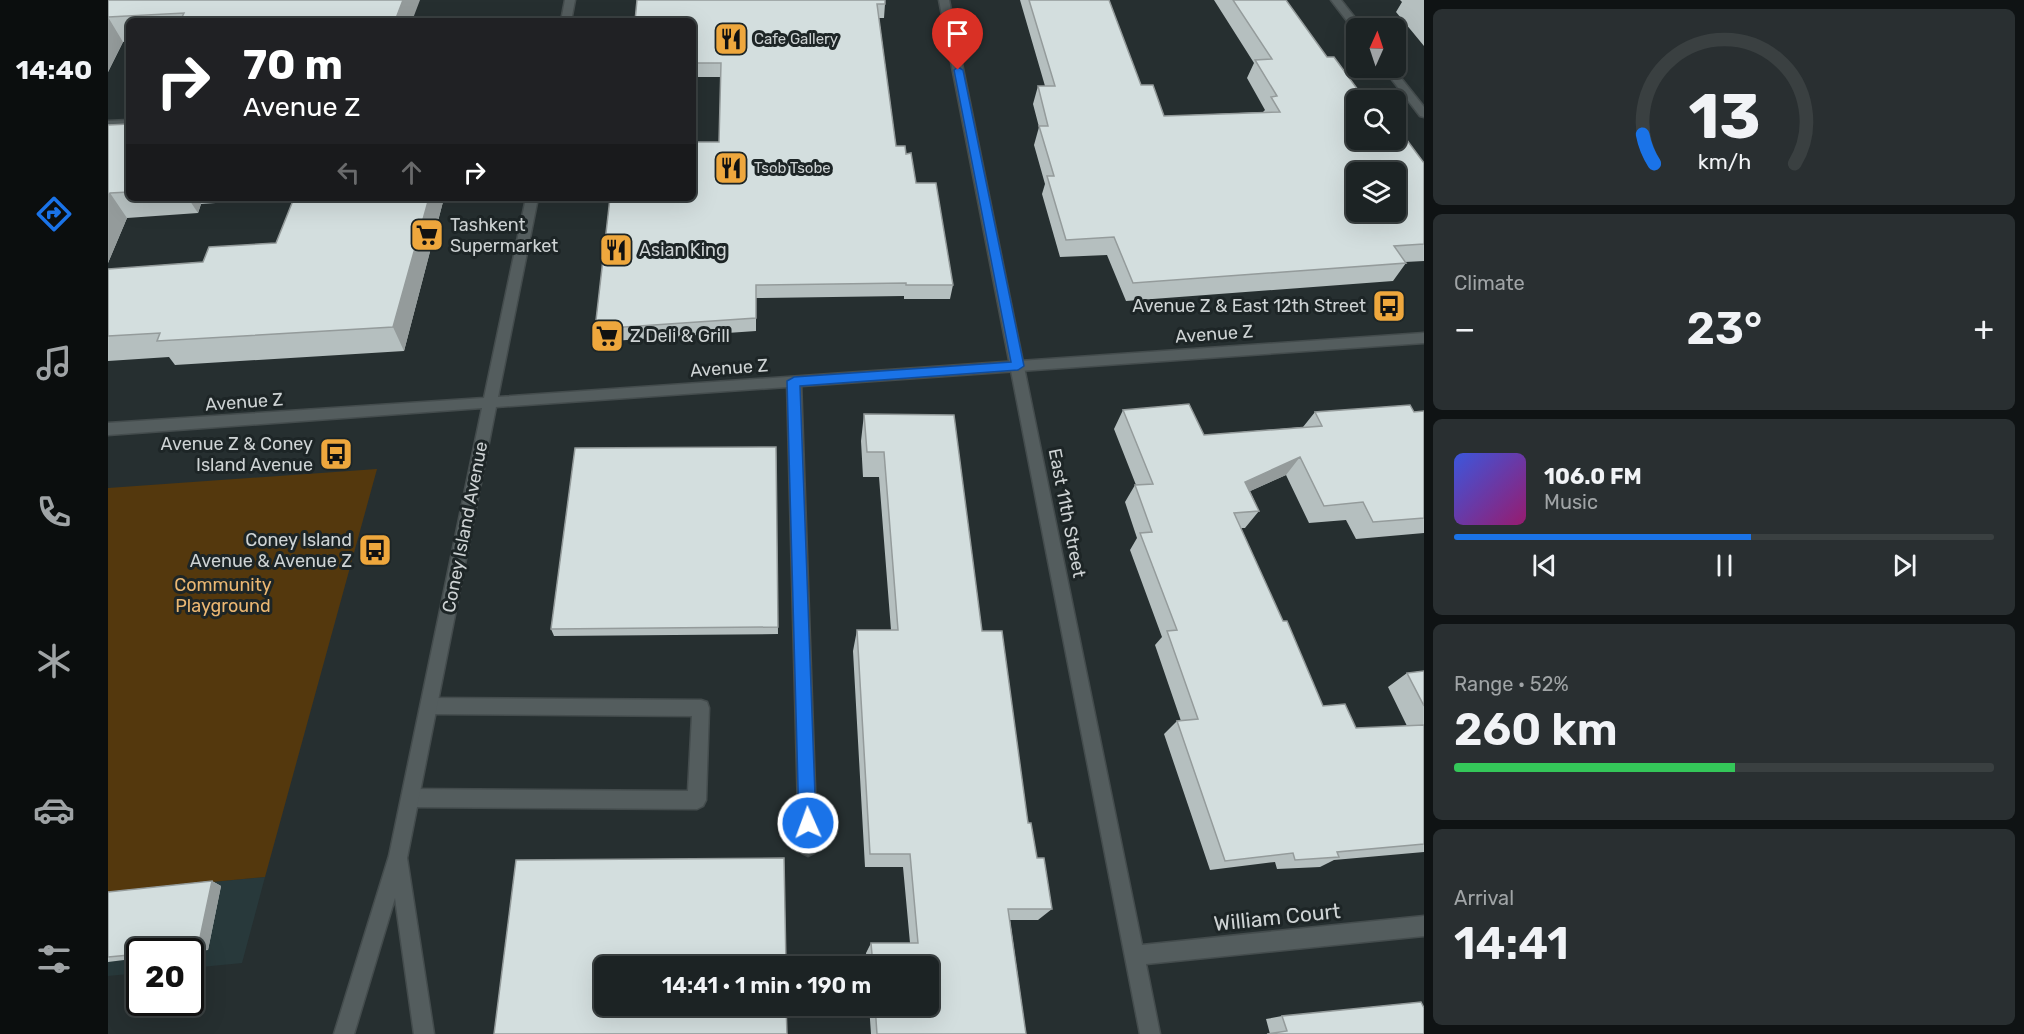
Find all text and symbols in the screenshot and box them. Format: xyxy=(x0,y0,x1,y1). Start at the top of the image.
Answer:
pin xyxy=(932,8,983,70)
icon: arrive xyxy=(941,17,974,50)
north arrow xyxy=(1346,18,1406,78)
map controls xyxy=(1346,18,1406,222)
restaurant icon: Cafe Gallery xyxy=(713,21,749,57)
place label: Cafe Gallery xyxy=(754,30,838,48)
text: 70 m xyxy=(243,40,343,90)
icon: right xyxy=(144,42,222,120)
text: 14:40 xyxy=(16,54,92,86)
text: 13 xyxy=(1688,80,1760,154)
button: search xyxy=(1346,90,1406,150)
text: Avenue Z xyxy=(243,91,360,123)
text: km/h xyxy=(1697,149,1751,174)
restaurant icon: Tsob Tsobe xyxy=(713,150,749,186)
icon: left xyxy=(332,156,365,189)
icon: ahead xyxy=(395,156,428,189)
icon: right xyxy=(458,156,491,189)
place label: Tsob Tsobe xyxy=(754,159,831,177)
button: layers xyxy=(1346,162,1406,222)
icon: directions xyxy=(33,193,75,235)
place label: Tashkent Supermarket xyxy=(450,214,558,257)
supermarket icon: Tashkent Supermarket xyxy=(409,217,445,253)
restaurant icon: Asian King xyxy=(598,232,634,268)
place label: Asian King xyxy=(639,239,727,261)
text: Climate xyxy=(1454,271,1525,295)
bus stop icon: Avenue Z & East 12th Street xyxy=(1371,288,1407,324)
place label: Avenue Z & East 12th Street xyxy=(1132,295,1366,317)
text: 23° xyxy=(1687,302,1762,355)
text: − xyxy=(1454,309,1475,348)
text: + xyxy=(1973,309,1994,348)
supermarket icon: Z Deli & Grill xyxy=(589,318,625,354)
street label: Avenue Z xyxy=(1174,320,1254,348)
place label: Z Deli & Grill xyxy=(630,325,730,347)
icon: music xyxy=(33,342,75,384)
street label: Avenue Z xyxy=(689,354,769,382)
street label: Avenue Z xyxy=(204,388,284,416)
place label: Avenue Z & Coney Island Avenue xyxy=(161,433,313,476)
bus stop icon: Avenue Z & Coney Island Avenue xyxy=(318,436,354,472)
street label: Coney Island Avenue xyxy=(438,440,492,614)
street label: East 11th Street xyxy=(1044,446,1090,580)
text: 106.0 FM xyxy=(1544,463,1642,490)
text: Music xyxy=(1544,490,1598,514)
icon: phone xyxy=(33,491,75,533)
place label: Coney Island Avenue & Avenue Z xyxy=(190,529,352,572)
bus stop icon: Coney Island Avenue & Avenue Z xyxy=(357,532,393,568)
icon: previous xyxy=(1528,549,1561,582)
icon: pause xyxy=(1708,549,1741,582)
icon: next xyxy=(1888,549,1921,582)
park label: Community Playground xyxy=(174,574,272,617)
icon: climate xyxy=(33,640,75,682)
text: Range · 52% xyxy=(1454,672,1569,696)
text: 260 km xyxy=(1454,703,1618,756)
icon: car xyxy=(33,789,75,831)
position arrow xyxy=(776,791,840,855)
text: Arrival xyxy=(1454,886,1514,910)
street label: William Court xyxy=(1212,898,1342,936)
text: 14:41 xyxy=(1454,917,1569,970)
icon: filters xyxy=(33,938,75,980)
speed limit sign: 20 xyxy=(126,938,204,1016)
text: 14:41 · 1 min · 190 m xyxy=(662,972,871,999)

